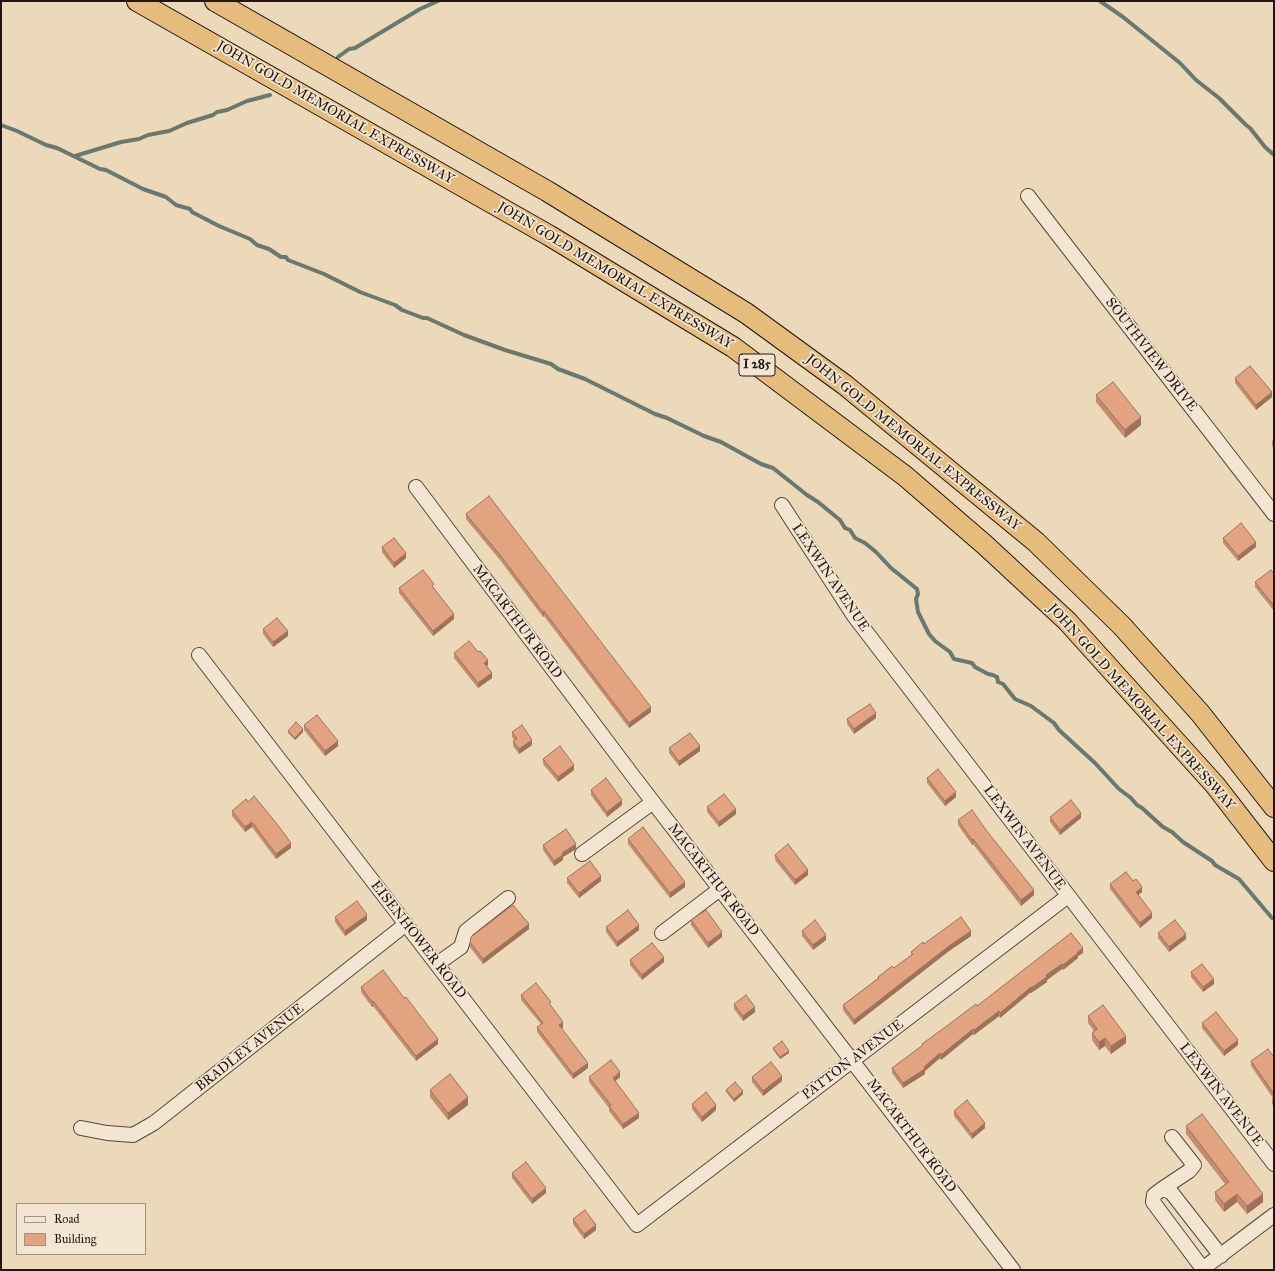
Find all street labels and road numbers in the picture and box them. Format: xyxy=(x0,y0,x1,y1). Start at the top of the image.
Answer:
street label: JOHN GOLD MEMORIAL EXPRESSWAY xyxy=(213,38,457,188)
street label: JOHN GOLD MEMORIAL EXPRESSWAY xyxy=(494,199,736,353)
street label: SOUTHVIEW DRIVE xyxy=(1101,295,1201,415)
street label: JOHN GOLD MEMORIAL EXPRESSWAY xyxy=(802,351,1024,535)
road number: I 285 xyxy=(739,354,775,376)
street label: LEXWIN AVENUE xyxy=(788,521,872,635)
street label: MACARTHUR ROAD xyxy=(469,562,565,682)
street label: JOHN GOLD MEMORIAL EXPRESSWAY xyxy=(1044,600,1238,814)
street label: LEXWIN AVENUE xyxy=(979,782,1069,894)
street label: MACARTHUR ROAD xyxy=(664,820,762,940)
street label: EISENHOWER ROAD xyxy=(367,878,469,1002)
street label: BRADLEY AVENUE xyxy=(193,1001,307,1095)
street label: PATTON AVENUE xyxy=(799,1016,907,1104)
street label: LEXWIN AVENUE xyxy=(1175,1040,1267,1150)
street label: MACARTHUR ROAD xyxy=(863,1076,959,1196)

